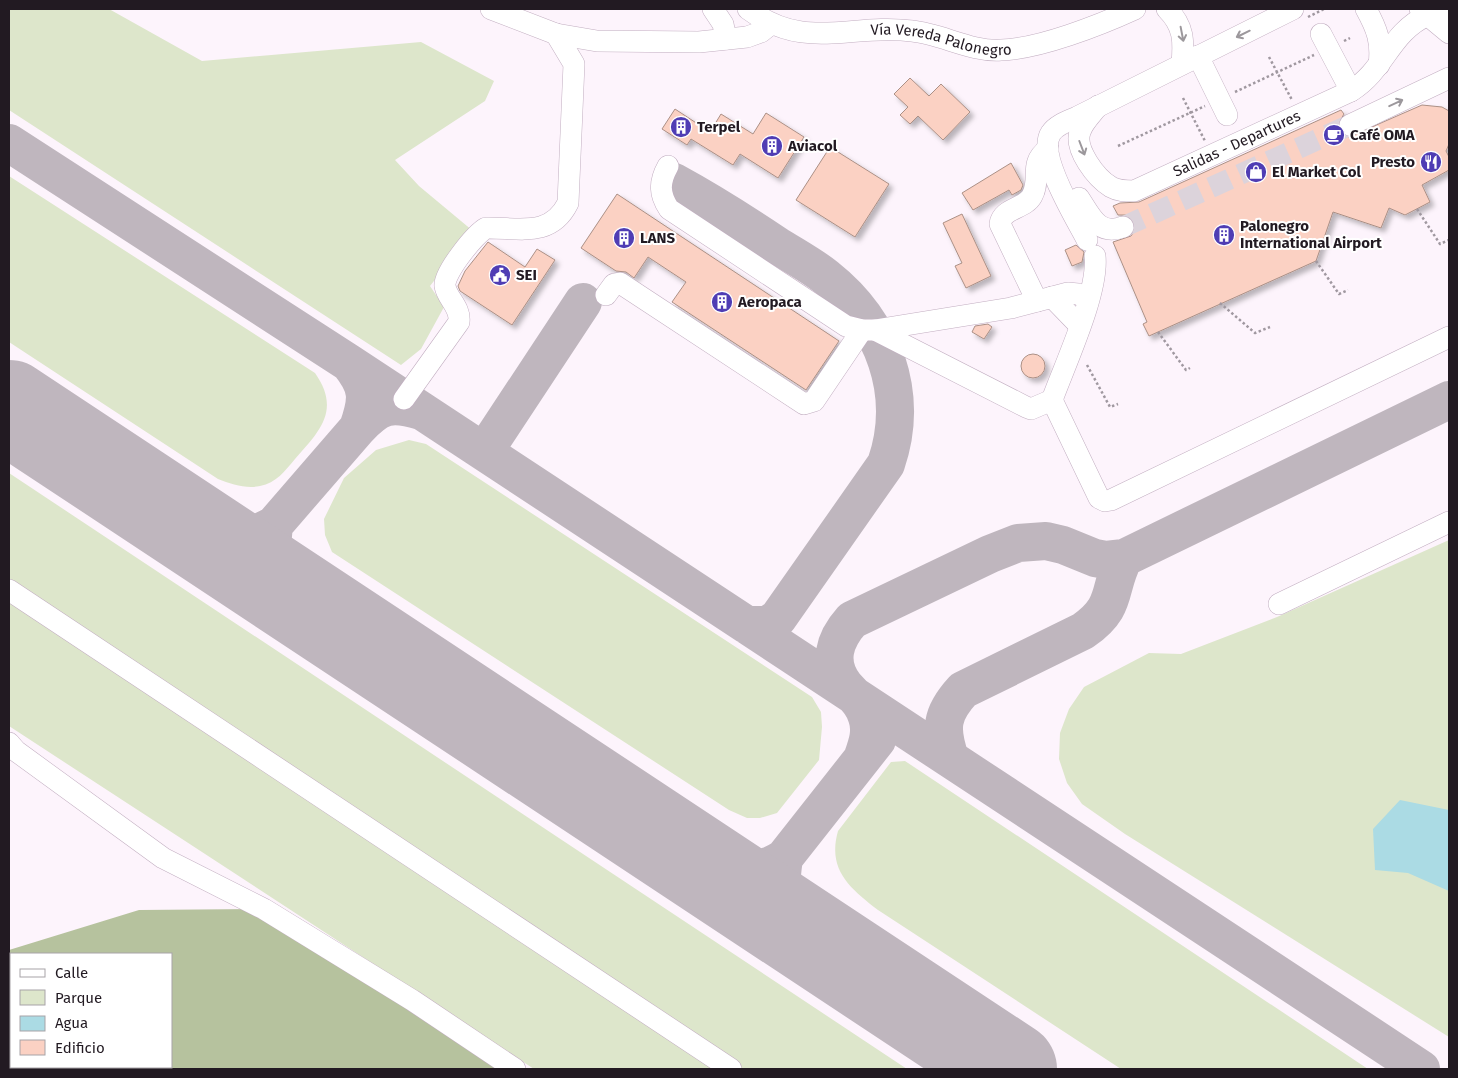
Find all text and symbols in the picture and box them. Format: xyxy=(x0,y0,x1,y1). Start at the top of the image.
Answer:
street label: Vía Vereda Palonegro xyxy=(870,21,1012,59)
one-way arrow xyxy=(1177,26,1187,42)
one-way arrow xyxy=(1235,29,1250,39)
one-way arrow xyxy=(1388,98,1403,107)
street label: Salidas - Departures xyxy=(1170,107,1303,181)
building icon: Terpel xyxy=(669,115,693,139)
place label: Terpel xyxy=(697,118,741,136)
cafe icon: Café OMA xyxy=(1322,123,1346,147)
place label: Café OMA xyxy=(1350,126,1416,144)
building icon: Aviacol xyxy=(760,134,784,158)
place label: Aviacol xyxy=(787,137,838,155)
one-way arrow xyxy=(1078,140,1087,155)
restaurant icon: Presto xyxy=(1419,150,1443,174)
place label: Presto xyxy=(1371,153,1415,171)
shop icon: El Market Col xyxy=(1244,160,1268,184)
place label: El Market Col xyxy=(1272,163,1362,181)
place label: Palonegro International Airport xyxy=(1240,217,1382,252)
building icon: Palonegro International Airport xyxy=(1212,223,1236,247)
building icon: LANS xyxy=(612,226,636,250)
place label: LANS xyxy=(640,229,675,247)
public building icon: SEI xyxy=(488,263,512,287)
place label: SEI xyxy=(516,266,537,284)
building icon: Aeropaca xyxy=(710,290,734,314)
place label: Aeropaca xyxy=(737,293,802,311)
legend xyxy=(10,953,172,1068)
text: Calle xyxy=(55,964,88,982)
text: Parque xyxy=(55,989,102,1007)
text: Agua xyxy=(55,1014,88,1032)
text: Edificio xyxy=(55,1039,105,1057)

